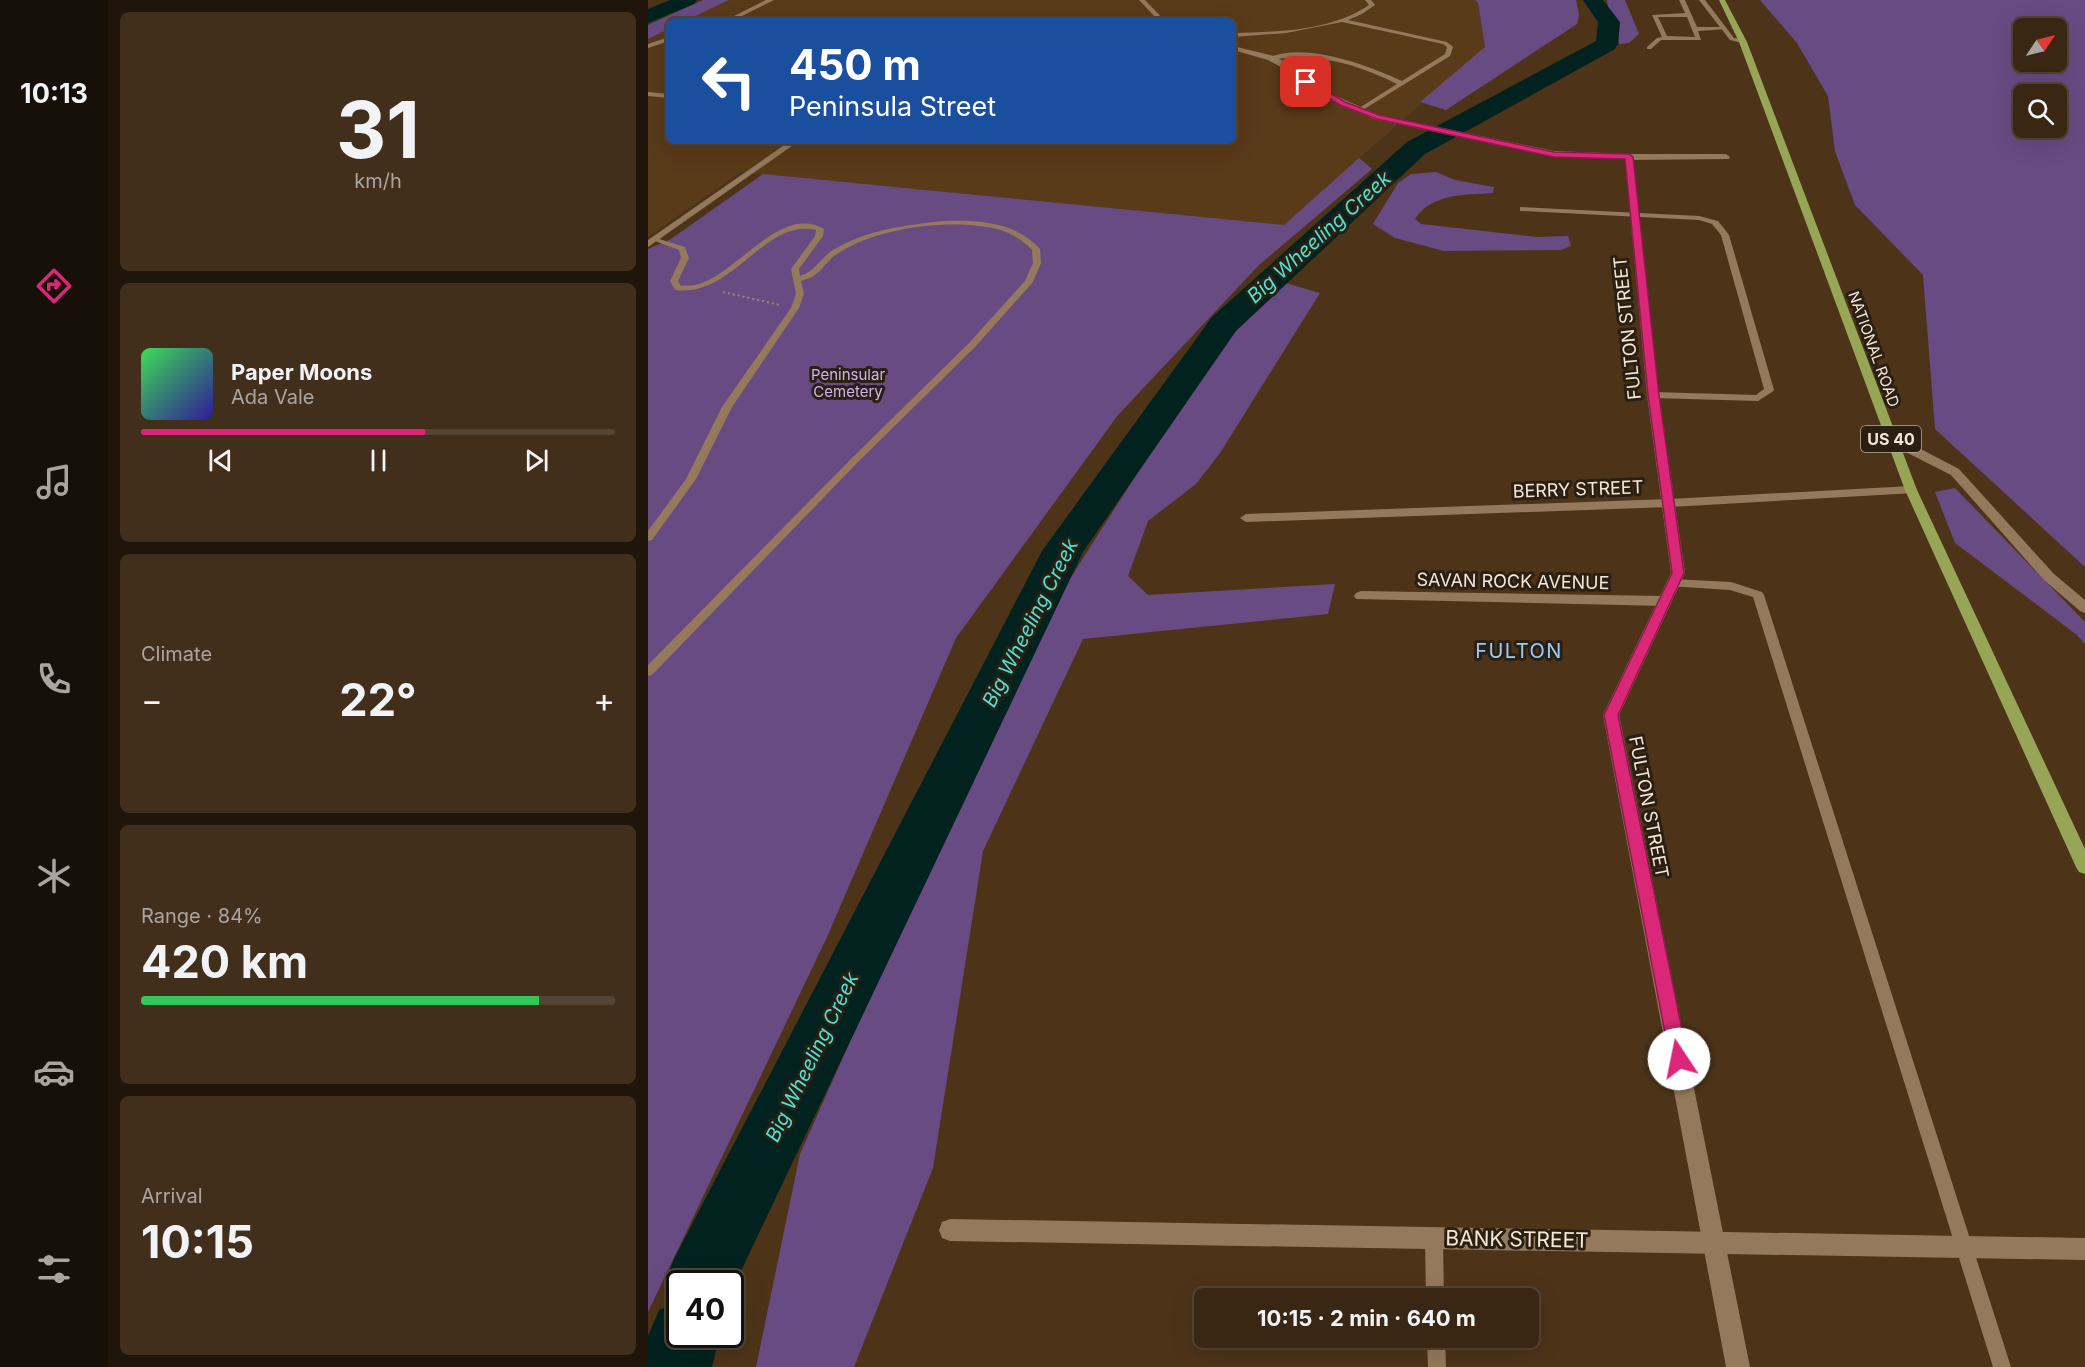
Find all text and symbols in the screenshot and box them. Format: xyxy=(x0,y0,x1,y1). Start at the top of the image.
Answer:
north arrow xyxy=(2013,18,2067,72)
map controls xyxy=(2013,18,2067,138)
text: 450 m xyxy=(789,39,921,90)
icon: left xyxy=(690,42,768,120)
pin xyxy=(1280,56,1331,107)
icon: arrive xyxy=(1289,65,1322,98)
text: 10:13 xyxy=(20,77,88,110)
text: 31 xyxy=(336,82,420,177)
button: search xyxy=(2013,84,2067,138)
text: Peninsula Street xyxy=(789,90,996,123)
water label: Big Wheeling Creek xyxy=(1242,165,1397,308)
text: km/h xyxy=(354,169,402,193)
street label: FULTON STREET xyxy=(1609,255,1645,401)
icon: directions xyxy=(33,265,75,307)
street label: NATIONAL ROAD xyxy=(1844,289,1904,409)
text: Paper Moons xyxy=(231,359,372,385)
park label: Peninsular Cemetery xyxy=(811,365,885,401)
text: Ada Vale xyxy=(231,385,314,409)
road number: US 40 xyxy=(1861,426,1921,452)
icon: previous xyxy=(204,444,237,477)
icon: pause xyxy=(362,444,395,477)
icon: next xyxy=(520,444,553,477)
icon: music xyxy=(33,461,75,503)
street label: BERRY STREET xyxy=(1512,476,1644,502)
water label: Big Wheeling Creek xyxy=(977,534,1083,711)
street label: SAVAN ROCK AVENUE xyxy=(1416,569,1610,593)
district label: FULTON xyxy=(1475,639,1563,663)
text: Climate xyxy=(141,642,212,666)
icon: phone xyxy=(33,658,75,700)
text: 22° xyxy=(339,672,417,727)
text: − xyxy=(141,680,163,720)
text: + xyxy=(593,680,615,720)
street label: FULTON STREET xyxy=(1625,734,1673,880)
icon: climate xyxy=(33,855,75,897)
text: Range · 84% xyxy=(141,904,263,928)
text: 420 km xyxy=(141,934,308,989)
water label: Big Wheeling Creek xyxy=(761,967,864,1146)
position arrow xyxy=(1647,1027,1711,1091)
icon: car xyxy=(33,1051,75,1093)
text: Arrival xyxy=(141,1184,203,1208)
text: 10:15 xyxy=(141,1214,254,1269)
street label: BANK STREET xyxy=(1445,1225,1589,1253)
icon: filters xyxy=(33,1248,75,1290)
speed limit sign: 40 xyxy=(666,1270,744,1348)
text: 10:15 · 2 min · 640 m xyxy=(1257,1305,1476,1331)

